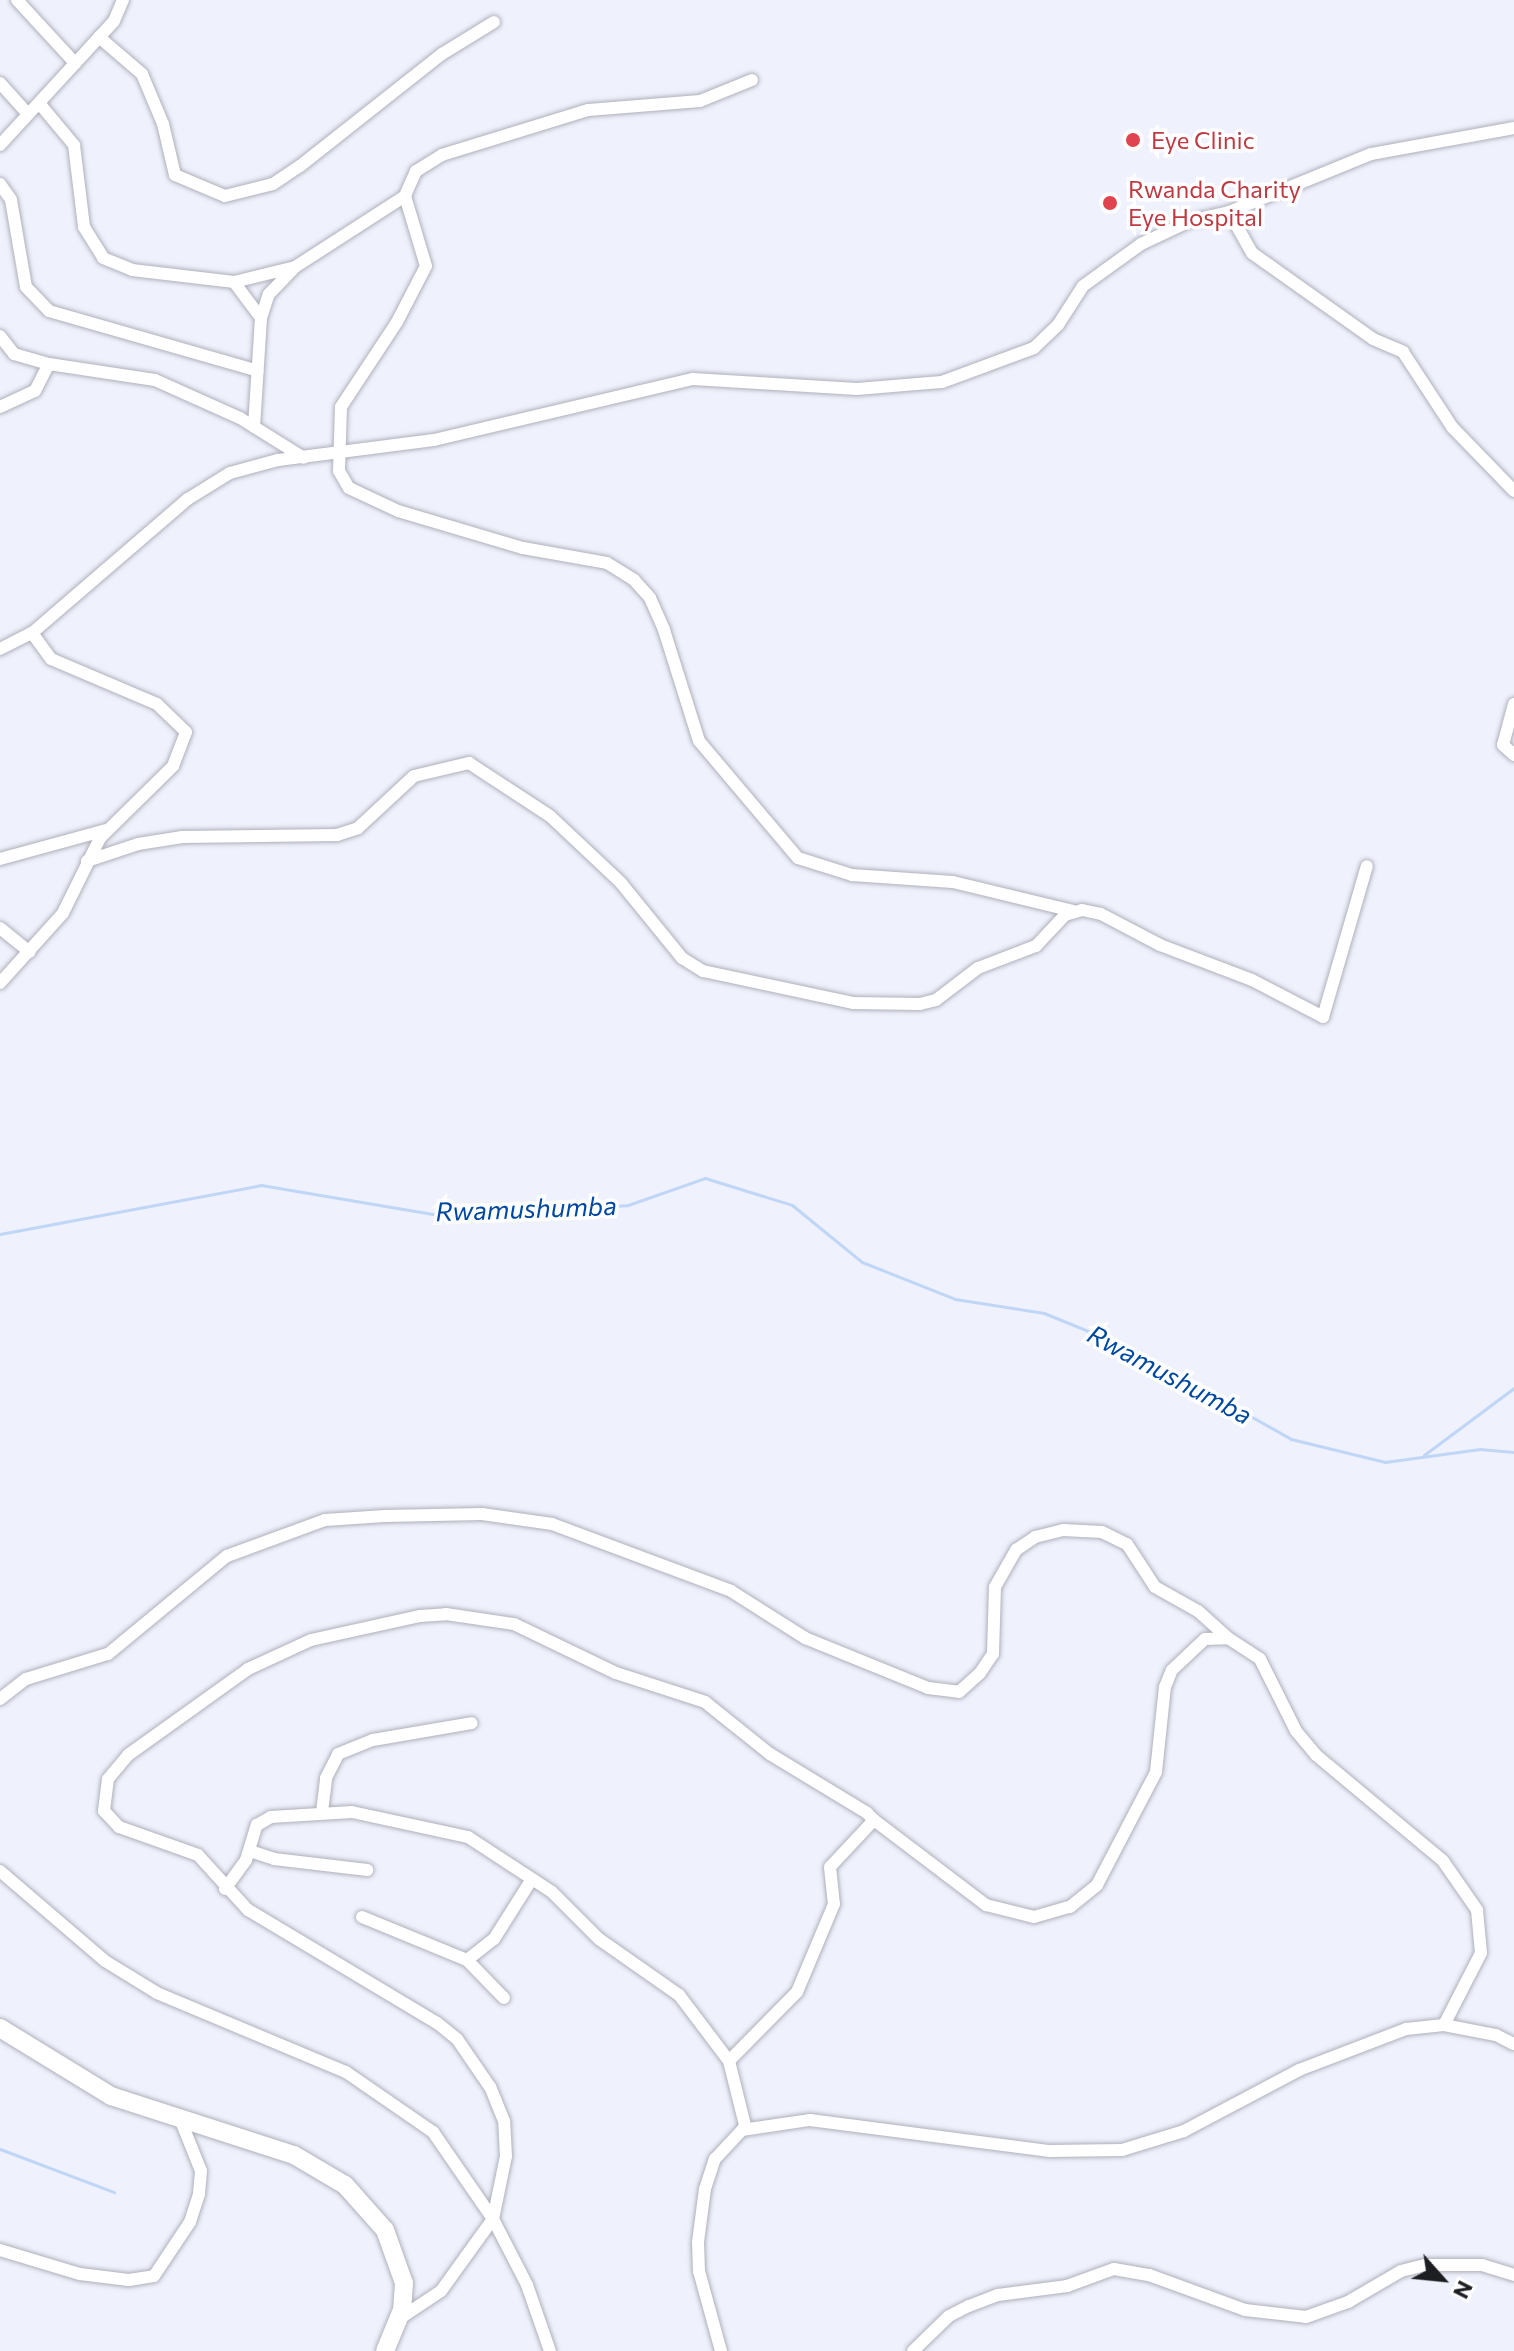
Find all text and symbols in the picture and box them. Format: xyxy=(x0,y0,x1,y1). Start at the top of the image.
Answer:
place label: Eye Clinic xyxy=(1151,126,1255,154)
marker: Eye Clinic xyxy=(1122,129,1144,151)
place label: Rwanda Charity Eye Hospital xyxy=(1128,175,1301,231)
marker: Rwanda Charity Eye Hospital xyxy=(1099,192,1121,214)
water label: Rwamushumba xyxy=(435,1189,617,1227)
water label: Rwamushumba xyxy=(1083,1318,1257,1430)
north arrow xyxy=(1402,2239,1482,2319)
text: N xyxy=(1448,2277,1480,2304)

